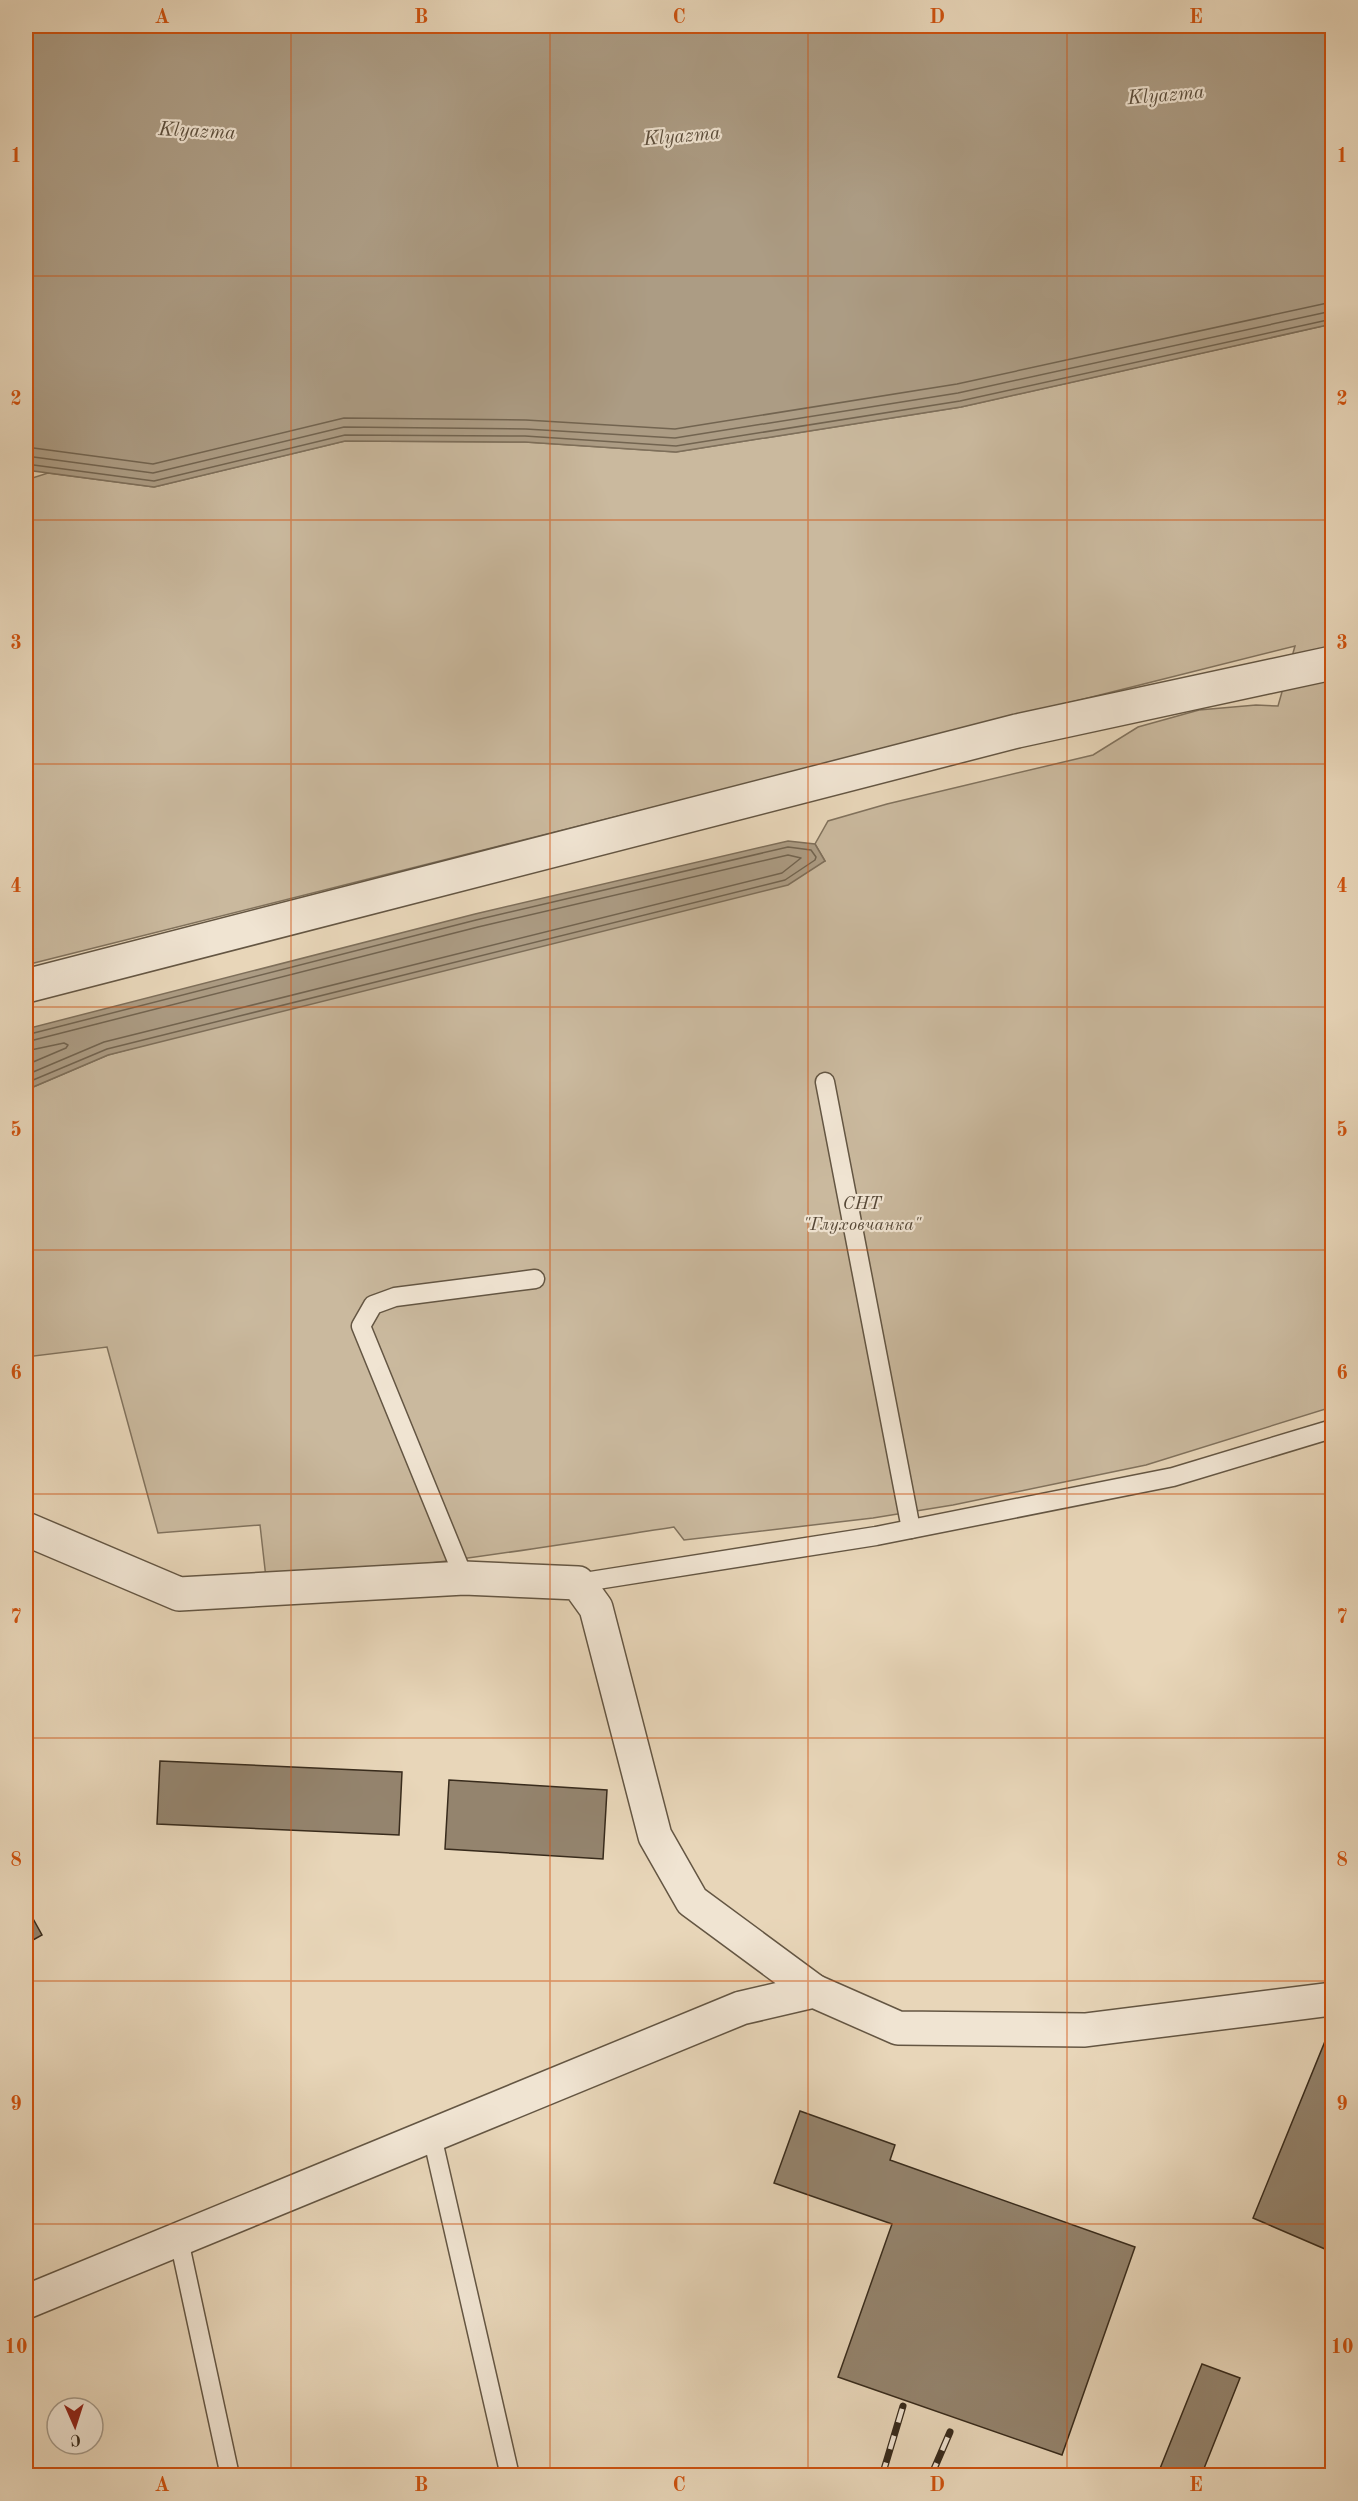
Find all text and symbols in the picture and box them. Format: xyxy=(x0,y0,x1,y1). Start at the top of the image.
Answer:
text: A xyxy=(154,8,170,28)
text: B xyxy=(414,8,428,28)
text: C xyxy=(672,8,686,28)
text: D xyxy=(929,8,945,28)
text: E xyxy=(1189,8,1203,28)
water label: Klyazma xyxy=(1126,83,1206,109)
water label: Klyazma xyxy=(157,120,237,144)
water label: Klyazma xyxy=(642,124,722,150)
text: 1 xyxy=(10,147,22,167)
text: 1 xyxy=(1336,147,1348,167)
text: 2 xyxy=(10,390,22,410)
text: 2 xyxy=(1336,390,1348,410)
text: 3 xyxy=(10,634,22,654)
text: 3 xyxy=(1336,634,1348,654)
text: 4 xyxy=(10,877,22,897)
text: 4 xyxy=(1336,877,1348,897)
text: 5 xyxy=(10,1120,22,1141)
text: 5 xyxy=(1336,1120,1348,1141)
park label: СНТ "Глуховчанка" xyxy=(803,1195,922,1234)
text: 6 xyxy=(10,1364,22,1384)
text: 6 xyxy=(1336,1364,1348,1384)
text: 7 xyxy=(10,1608,22,1628)
text: 7 xyxy=(1336,1608,1348,1628)
text: 8 xyxy=(10,1851,22,1871)
text: 8 xyxy=(1336,1851,1348,1871)
text: 9 xyxy=(10,2095,22,2115)
text: 9 xyxy=(1336,2095,1348,2115)
text: 10 xyxy=(4,2338,28,2358)
text: 10 xyxy=(1330,2338,1354,2358)
north arrow xyxy=(45,2396,105,2456)
text: С xyxy=(70,2431,81,2447)
text: A xyxy=(154,2476,170,2496)
text: B xyxy=(414,2476,428,2496)
text: C xyxy=(672,2476,686,2496)
text: D xyxy=(929,2476,945,2496)
text: E xyxy=(1189,2476,1203,2496)

